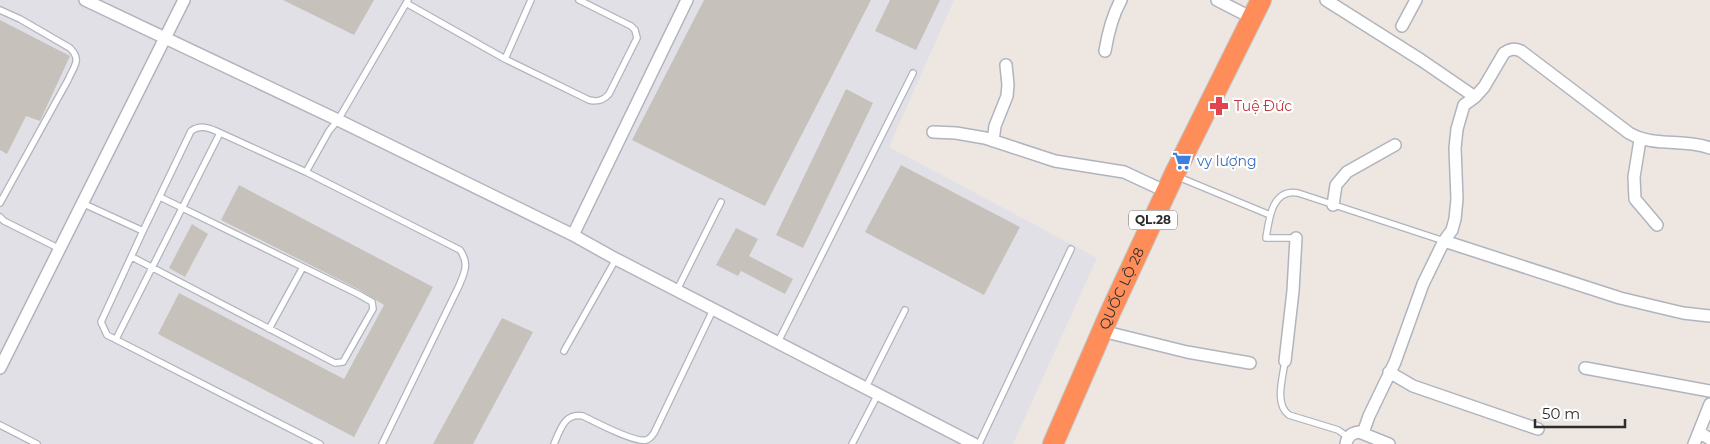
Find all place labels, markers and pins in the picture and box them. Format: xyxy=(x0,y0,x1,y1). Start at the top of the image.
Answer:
pharmacy icon: Tuệ Đức xyxy=(1208,95,1230,117)
place label: Tuệ Đức xyxy=(1234,97,1292,115)
supermarket icon: vy lượng xyxy=(1171,150,1193,172)
place label: vy lượng xyxy=(1197,152,1257,170)

